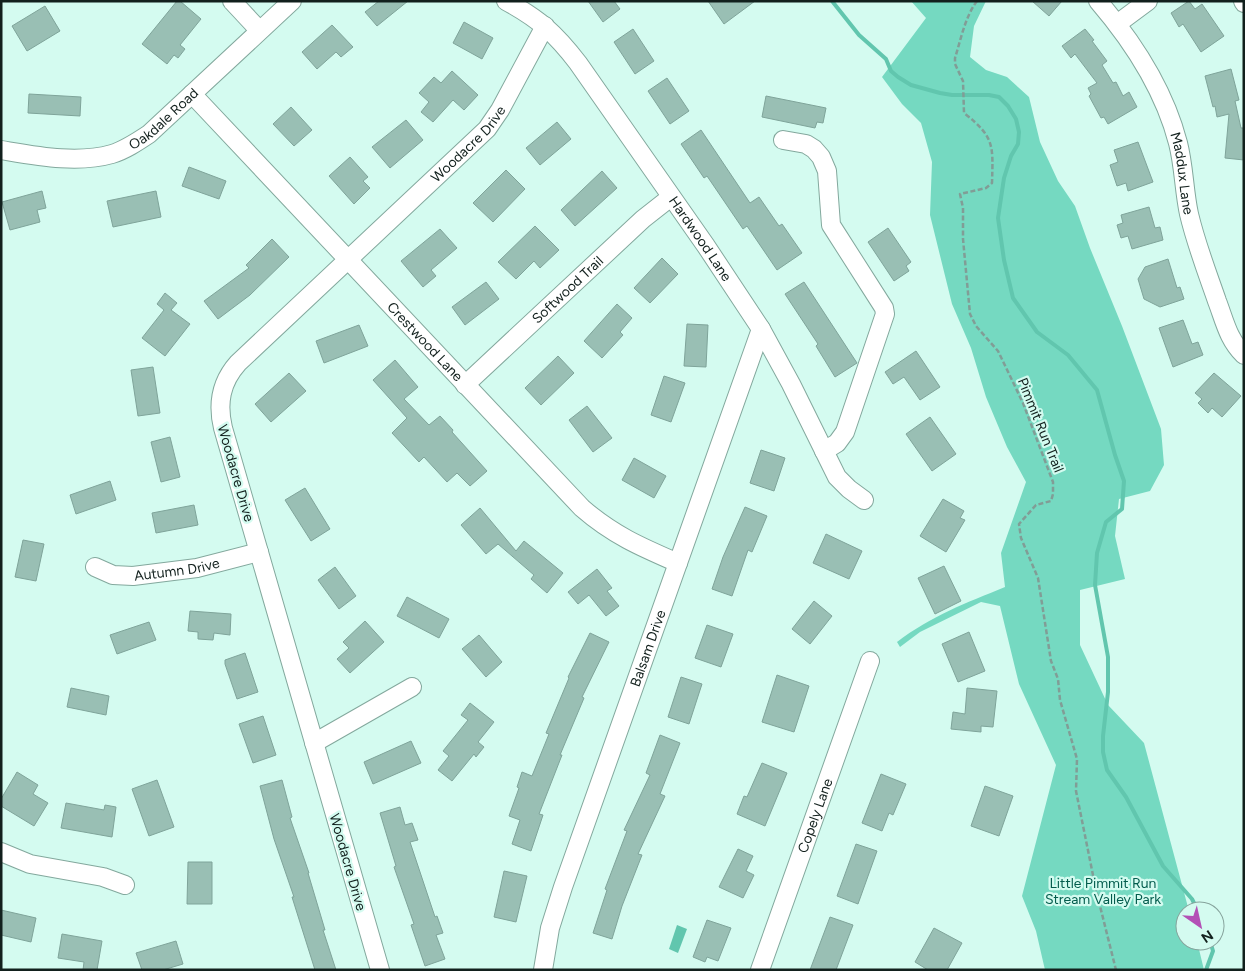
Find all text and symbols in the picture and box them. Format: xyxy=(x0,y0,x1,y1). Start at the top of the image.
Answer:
street label: Oakdale Road xyxy=(126,85,202,154)
street label: Woodacre Drive xyxy=(428,102,510,186)
street label: Maddux Lane xyxy=(1166,130,1197,216)
street label: Hardwood Lane xyxy=(665,193,735,285)
street label: Softwood Trail xyxy=(529,253,607,327)
street label: Crestwood Lane xyxy=(383,299,467,385)
street label: Pimmit Run Trail xyxy=(1014,375,1067,475)
street label: Woodacre Drive xyxy=(214,423,258,524)
street label: Autumn Drive xyxy=(133,554,222,585)
street label: Balsam Drive xyxy=(627,607,670,689)
street label: Copely Lane xyxy=(794,776,837,855)
street label: Woodacre Drive xyxy=(326,812,370,913)
park label: Little Pimmit Run Stream Valley Park xyxy=(1045,875,1161,908)
north arrow xyxy=(1175,901,1225,951)
text: N xyxy=(1198,926,1216,946)

